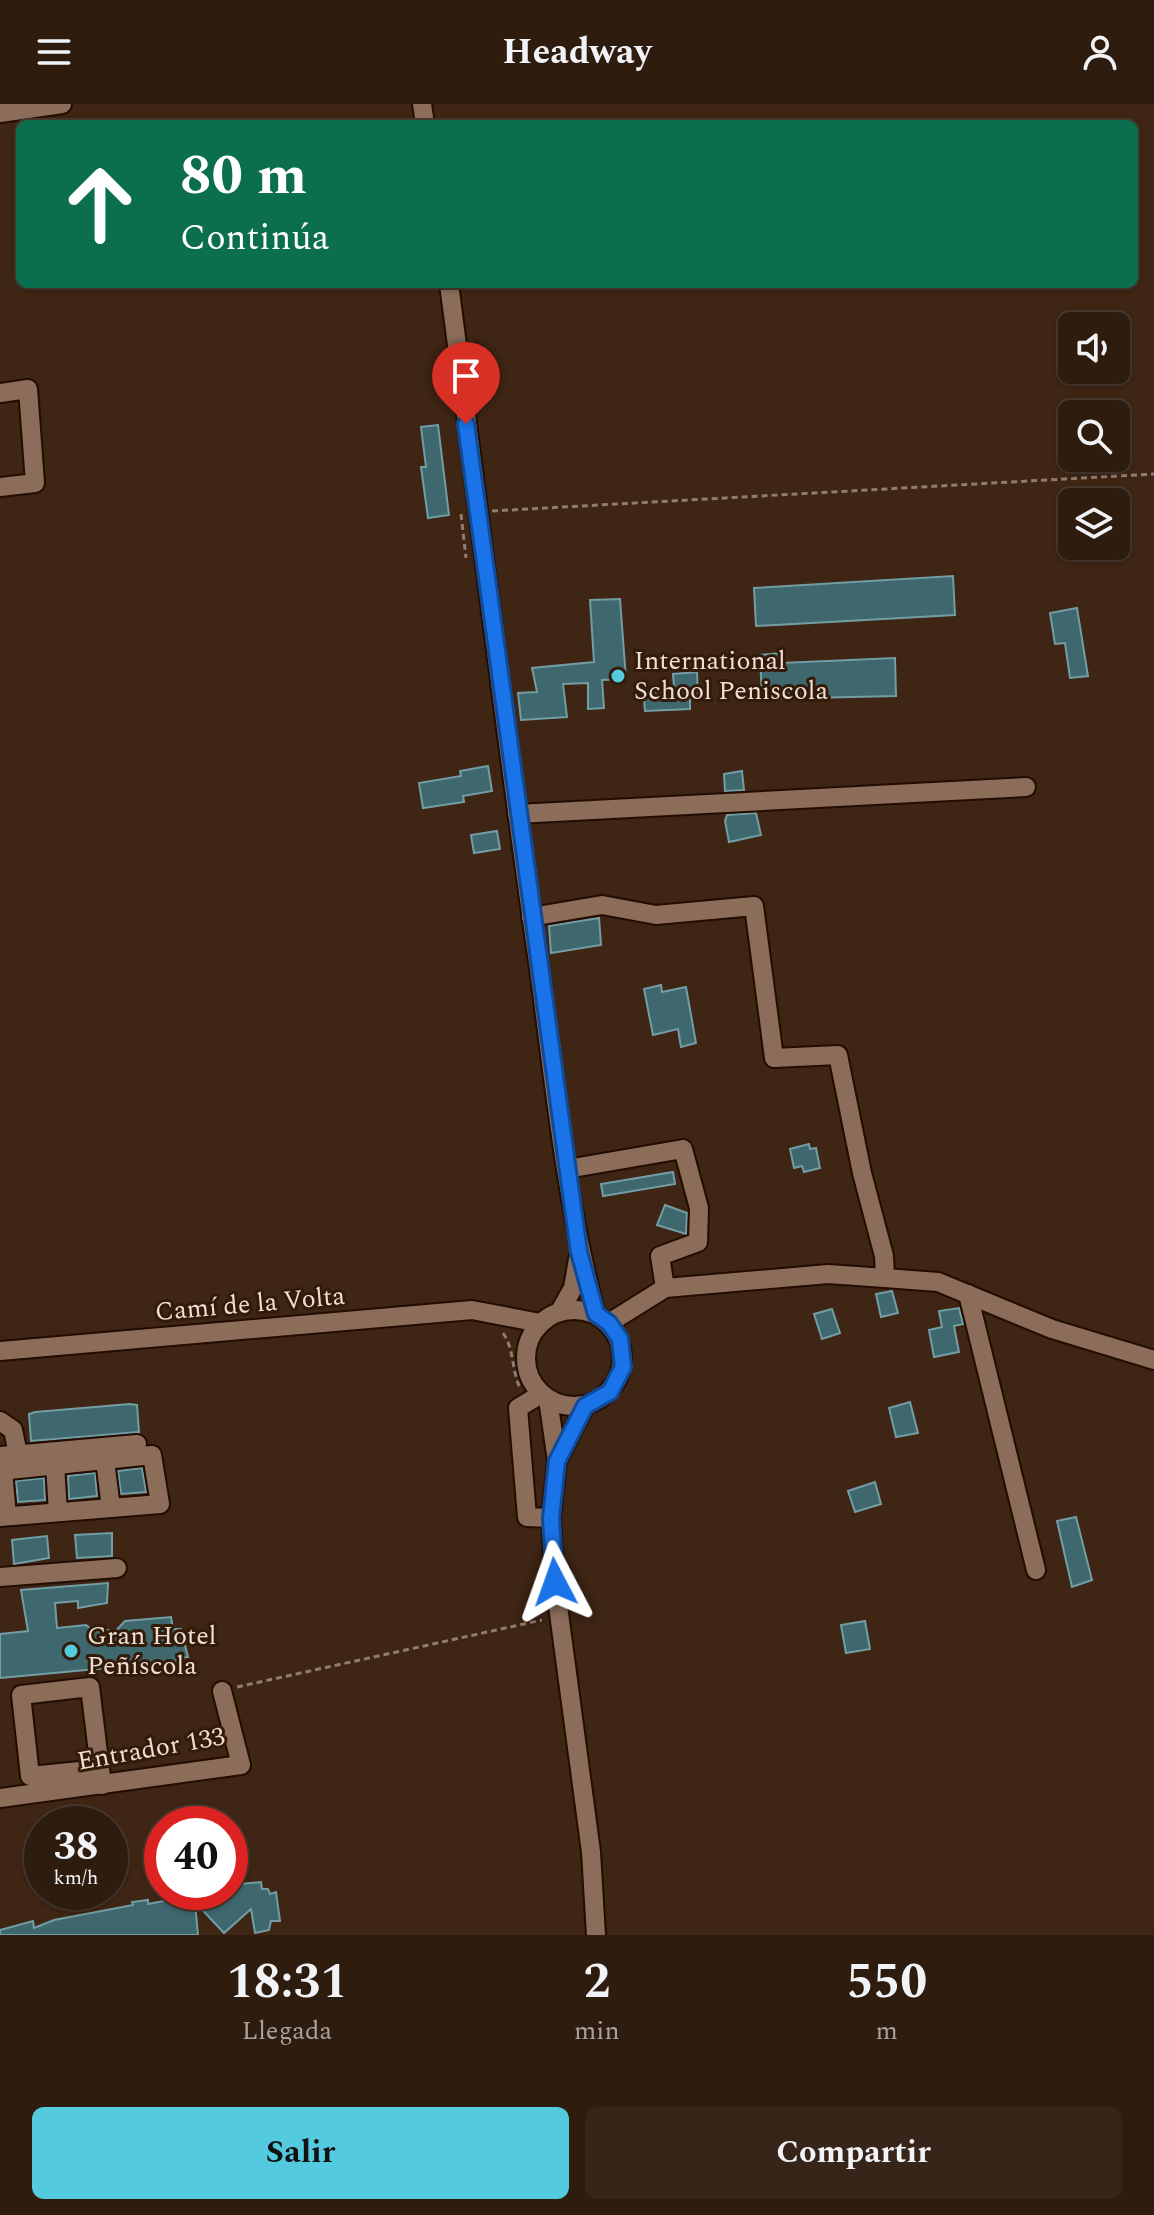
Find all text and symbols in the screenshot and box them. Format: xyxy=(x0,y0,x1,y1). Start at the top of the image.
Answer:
text: Headway xyxy=(502,25,652,80)
icon: menu xyxy=(32,30,76,74)
icon: person xyxy=(1078,30,1122,74)
text: 80 m xyxy=(180,134,307,219)
icon: ahead xyxy=(48,152,152,256)
text: Continúa xyxy=(180,211,329,266)
map controls xyxy=(1058,312,1130,560)
button: sound xyxy=(1058,312,1130,384)
pin xyxy=(432,342,500,424)
icon: arrive xyxy=(444,354,488,398)
button: search xyxy=(1058,400,1130,472)
button: layers xyxy=(1058,488,1130,560)
place label: International School Peniscola xyxy=(634,641,828,711)
marker: International School Peniscola xyxy=(609,667,627,685)
street label: Camí de la Volta xyxy=(153,1276,347,1332)
position arrow xyxy=(513,1540,597,1624)
place label: Gran Hotel Peñíscola xyxy=(87,1616,216,1686)
marker: Gran Hotel Peñíscola xyxy=(62,1642,80,1660)
street label: Entrador 133 xyxy=(74,1716,228,1782)
speed limit sign: 40 xyxy=(144,1806,248,1910)
text: 38 xyxy=(54,1817,98,1878)
text: km/h xyxy=(54,1863,99,1893)
text: 18:31 xyxy=(227,1946,347,2019)
text: 2 xyxy=(583,1946,610,2019)
text: 550 xyxy=(846,1946,927,2019)
text: Llegada xyxy=(242,2011,332,2051)
text: min xyxy=(574,2011,620,2051)
text: m xyxy=(876,2011,898,2051)
button: Salir xyxy=(32,2107,569,2199)
button: Compartir xyxy=(585,2107,1122,2199)

